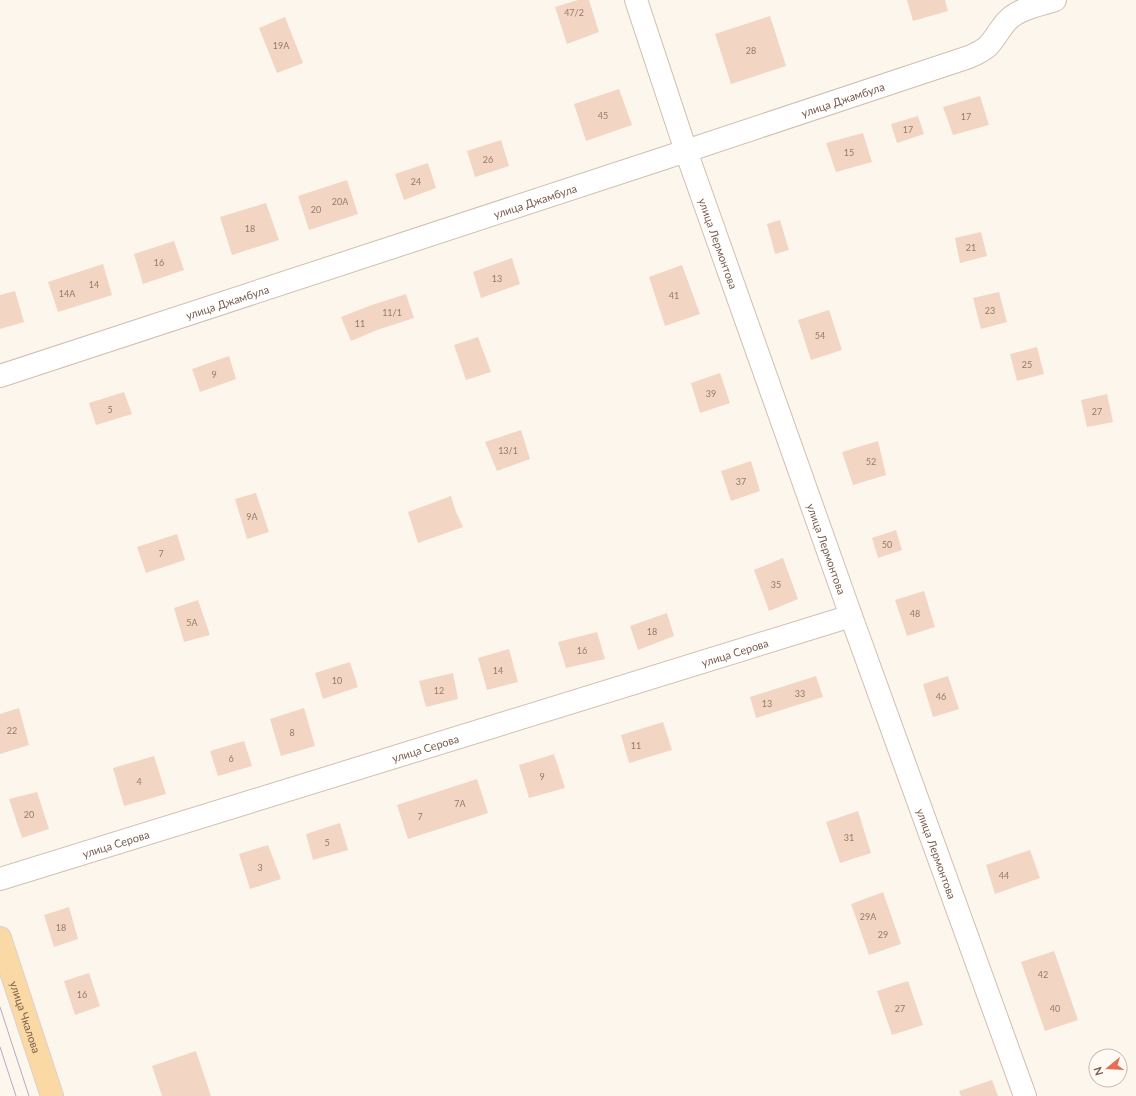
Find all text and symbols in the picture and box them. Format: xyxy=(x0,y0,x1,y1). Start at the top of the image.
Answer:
house number: 47/2 xyxy=(564,7,584,18)
house number: 19А xyxy=(273,40,290,51)
house number: 28 xyxy=(746,45,756,56)
street label: улица Джамбула xyxy=(799,79,886,119)
house number: 45 xyxy=(598,110,608,121)
house number: 17 xyxy=(961,111,971,122)
house number: 17 xyxy=(903,124,913,135)
house number: 15 xyxy=(844,147,854,158)
house number: 26 xyxy=(483,154,493,165)
house number: 24 xyxy=(411,176,421,187)
street label: улица Джамбула xyxy=(492,181,578,220)
house number: 20А xyxy=(332,196,349,207)
street label: улица Лермонтова xyxy=(697,196,741,290)
house number: 20 xyxy=(311,204,321,215)
house number: 18 xyxy=(245,223,255,234)
house number: 21 xyxy=(966,242,976,253)
house number: 16 xyxy=(154,257,164,268)
house number: 13 xyxy=(492,273,502,284)
house number: 14 xyxy=(89,279,99,290)
street label: улица Джамбула xyxy=(184,282,270,321)
house number: 14А xyxy=(59,288,76,299)
house number: 41 xyxy=(669,290,679,301)
house number: 23 xyxy=(985,305,995,316)
house number: 11/1 xyxy=(382,307,402,318)
house number: 11 xyxy=(355,318,365,329)
house number: 54 xyxy=(815,330,825,341)
house number: 25 xyxy=(1022,359,1032,370)
house number: 9 xyxy=(211,369,217,380)
house number: 39 xyxy=(706,388,716,399)
house number: 5 xyxy=(107,404,113,415)
house number: 27 xyxy=(1092,406,1102,417)
house number: 13/1 xyxy=(498,445,518,456)
house number: 52 xyxy=(866,456,876,467)
house number: 37 xyxy=(736,476,746,487)
street label: улица Лермонтова xyxy=(805,501,849,596)
house number: 9А xyxy=(246,511,259,522)
house number: 50 xyxy=(882,539,892,550)
house number: 7 xyxy=(158,548,164,559)
house number: 35 xyxy=(771,579,781,590)
house number: 48 xyxy=(910,608,920,619)
house number: 5А xyxy=(186,617,199,628)
house number: 18 xyxy=(647,626,657,637)
street label: улица Серова xyxy=(700,635,770,668)
house number: 16 xyxy=(577,645,587,656)
house number: 14 xyxy=(493,665,503,676)
house number: 10 xyxy=(332,675,342,686)
house number: 12 xyxy=(434,685,444,696)
house number: 33 xyxy=(795,688,805,699)
house number: 46 xyxy=(936,691,946,702)
house number: 13 xyxy=(762,698,772,709)
house number: 22 xyxy=(7,725,17,736)
house number: 8 xyxy=(289,727,295,738)
street label: улица Серова xyxy=(390,731,460,764)
house number: 11 xyxy=(631,740,641,751)
house number: 6 xyxy=(228,753,234,764)
house number: 9 xyxy=(539,771,545,782)
house number: 4 xyxy=(136,776,142,787)
house number: 7А xyxy=(454,798,467,809)
street label: улица Лермонтова xyxy=(915,806,959,900)
house number: 20 xyxy=(24,809,34,820)
house number: 7 xyxy=(417,811,423,822)
street label: улица Серова xyxy=(81,827,151,860)
house number: 31 xyxy=(844,832,854,843)
house number: 5 xyxy=(324,837,330,848)
house number: 3 xyxy=(257,862,263,873)
house number: 44 xyxy=(999,870,1009,881)
house number: 29А xyxy=(860,911,877,922)
house number: 18 xyxy=(56,922,66,933)
house number: 29 xyxy=(878,929,888,940)
house number: 42 xyxy=(1038,969,1048,980)
street label: улица Чкалова xyxy=(8,979,44,1054)
house number: 16 xyxy=(77,989,87,1000)
house number: 27 xyxy=(895,1003,905,1014)
house number: 40 xyxy=(1050,1003,1060,1014)
north arrow xyxy=(1088,1048,1128,1088)
text: N xyxy=(1091,1065,1106,1077)

